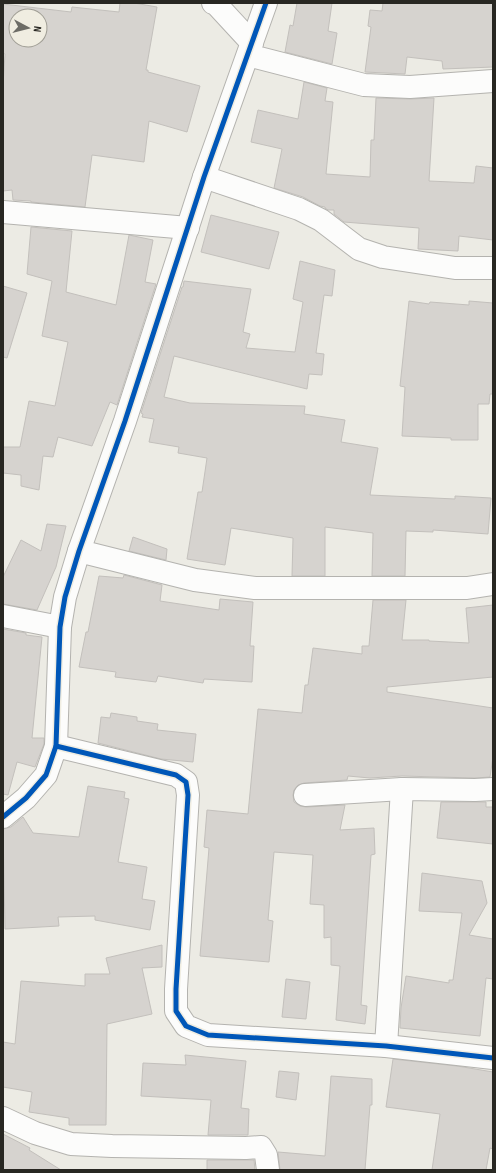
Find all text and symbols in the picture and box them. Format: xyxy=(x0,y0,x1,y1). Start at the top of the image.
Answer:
north arrow xyxy=(8,8,48,48)
text: N xyxy=(31,25,44,33)

